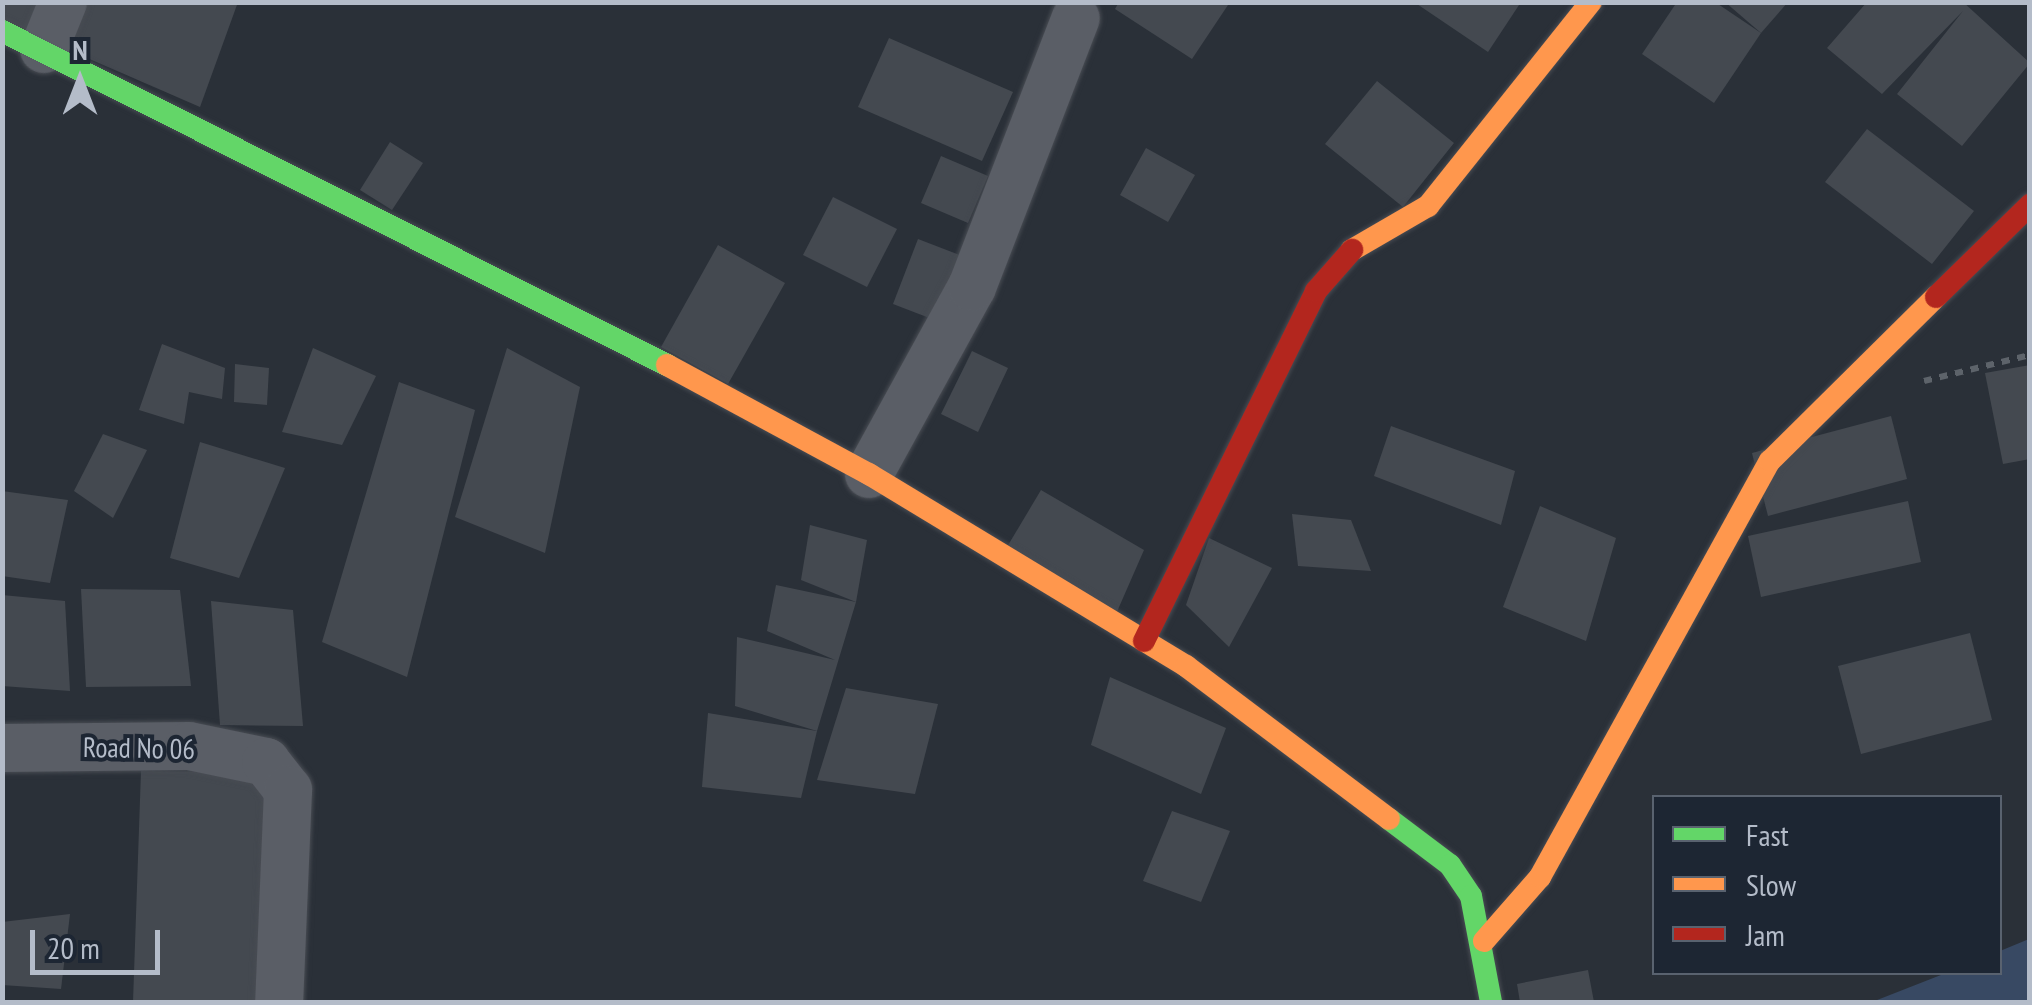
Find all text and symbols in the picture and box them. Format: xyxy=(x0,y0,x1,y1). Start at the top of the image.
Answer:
north arrow xyxy=(30,30,130,130)
text: N xyxy=(72,31,88,68)
street label: Road No 06 xyxy=(83,730,195,766)
legend xyxy=(1652,795,2002,975)
text: Fast xyxy=(1746,815,1789,854)
text: Slow xyxy=(1746,865,1796,904)
scale bar xyxy=(35,910,165,972)
text: Jam xyxy=(1746,915,1785,954)
text: 20 m xyxy=(47,928,100,967)

